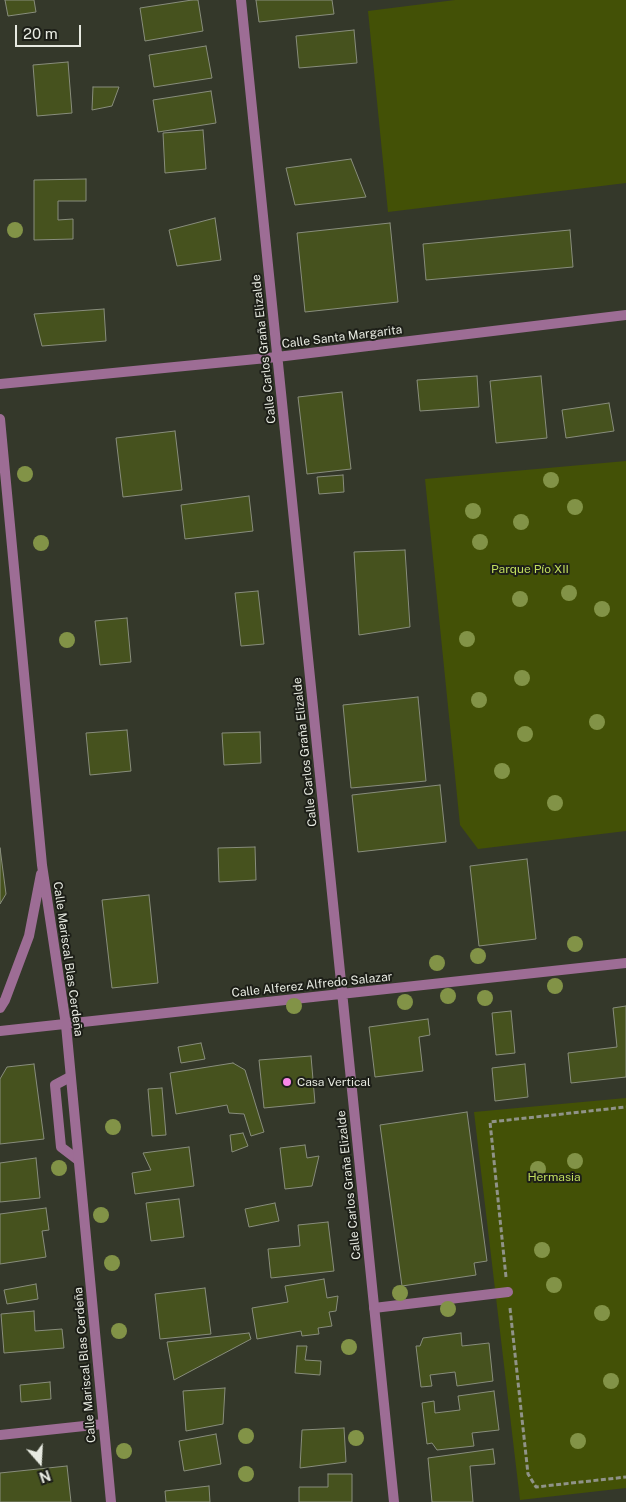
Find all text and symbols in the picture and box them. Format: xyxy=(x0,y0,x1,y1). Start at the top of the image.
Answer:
scale bar xyxy=(18,15,84,47)
text: 20 m xyxy=(23,25,58,42)
street label: Calle Carlos Graña Elizalde xyxy=(249,274,279,424)
street label: Calle Santa Margarita xyxy=(281,322,403,352)
park label: Parque Pío XII xyxy=(491,562,569,576)
street label: Calle Carlos Graña Elizalde xyxy=(290,677,320,827)
street label: Calle Mariscal Blas Cerdeña xyxy=(50,881,86,1037)
street label: Calle Alferez Alfredo Salazar xyxy=(231,969,393,1001)
place label: Casa Vertical xyxy=(297,1075,371,1089)
marker: Casa Vertical xyxy=(281,1076,293,1088)
street label: Calle Carlos Graña Elizalde xyxy=(334,1110,364,1260)
park label: Hermasia xyxy=(527,1170,581,1184)
street label: Calle Mariscal Blas Cerdeña xyxy=(71,1287,99,1443)
north arrow xyxy=(15,1437,65,1487)
text: N xyxy=(37,1467,53,1486)

